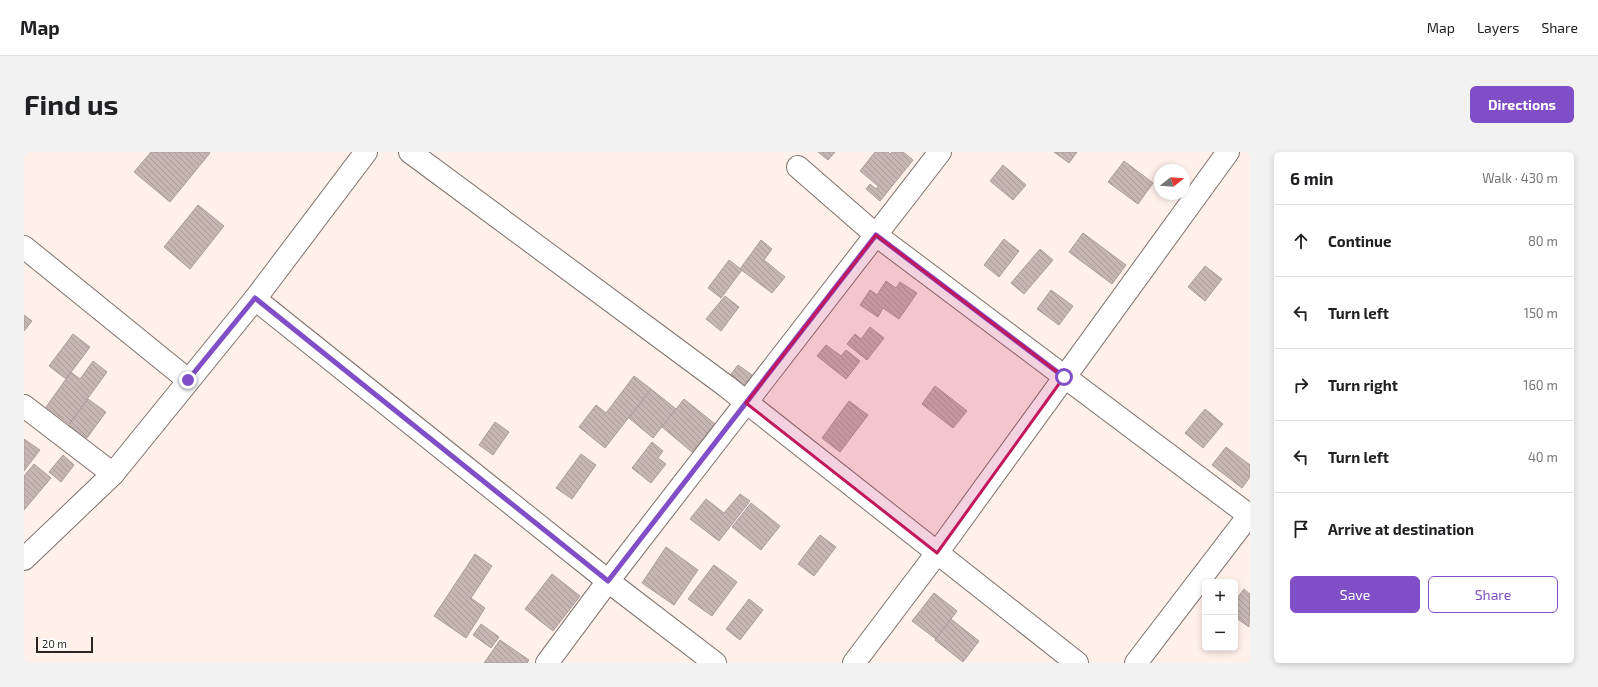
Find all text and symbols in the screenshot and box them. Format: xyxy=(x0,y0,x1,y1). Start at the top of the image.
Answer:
text: Map xyxy=(20,16,60,39)
text: Map xyxy=(1427,19,1455,36)
text: Layers xyxy=(1477,19,1519,36)
text: Share xyxy=(1541,19,1578,36)
button: Directions xyxy=(1470,86,1574,123)
text: Find us xyxy=(24,87,118,121)
north arrow xyxy=(1154,164,1190,200)
text: 6 min xyxy=(1290,168,1334,188)
text: Walk · 430 m xyxy=(1482,170,1558,186)
icon: ahead xyxy=(1290,230,1312,252)
text: Continue xyxy=(1328,232,1391,250)
text: 80 m xyxy=(1528,233,1558,249)
icon: left xyxy=(1290,302,1312,324)
text: Turn left xyxy=(1328,304,1389,322)
text: 150 m xyxy=(1524,305,1558,321)
route start xyxy=(1055,368,1073,386)
route end xyxy=(179,371,197,389)
icon: right xyxy=(1290,374,1312,396)
text: Turn right xyxy=(1328,376,1398,394)
text: 160 m xyxy=(1523,377,1558,393)
icon: left xyxy=(1290,446,1312,468)
text: Turn left xyxy=(1328,448,1389,466)
text: 40 m xyxy=(1528,449,1558,465)
icon: arrive xyxy=(1290,518,1312,540)
text: Arrive at destination xyxy=(1328,520,1474,538)
button: Save xyxy=(1290,576,1420,613)
button: Share xyxy=(1428,576,1558,613)
map controls xyxy=(1202,579,1238,651)
button: + xyxy=(1202,579,1238,615)
button: − xyxy=(1202,615,1238,651)
scale bar xyxy=(36,635,93,654)
text: 20 m xyxy=(42,637,67,650)

